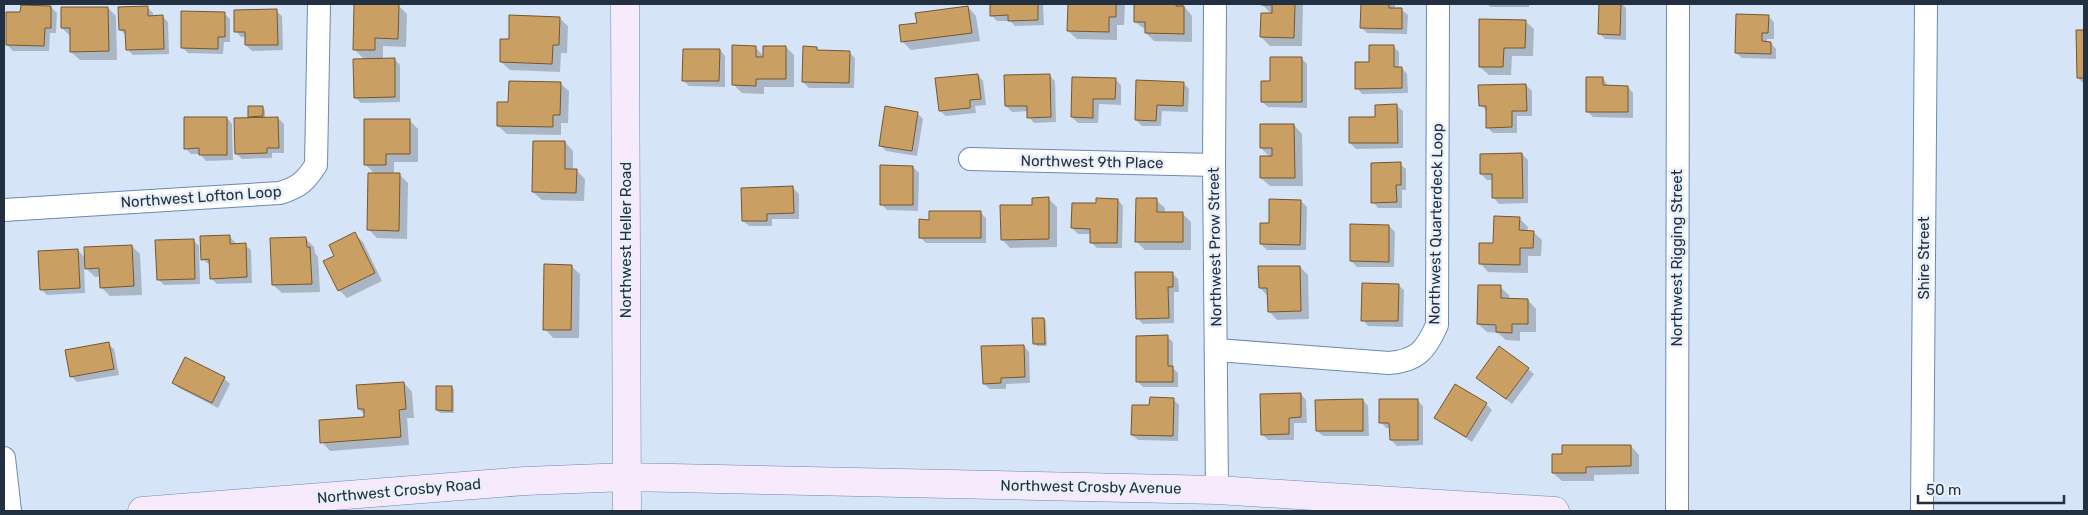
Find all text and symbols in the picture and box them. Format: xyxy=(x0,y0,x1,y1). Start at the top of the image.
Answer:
street label: Northwest Quarterdeck Loop xyxy=(1425,123,1447,325)
street label: Northwest 9th Place xyxy=(1020,152,1164,172)
street label: Northwest Heller Road xyxy=(617,162,635,318)
street label: Northwest Prow Street xyxy=(1205,167,1225,327)
street label: Northwest Rigging Street xyxy=(1668,169,1686,347)
street label: Northwest Lofton Loop xyxy=(120,182,282,212)
street label: Shire Street xyxy=(1915,216,1933,300)
scale bar xyxy=(1918,472,2064,504)
street label: Northwest Crosby Road xyxy=(316,475,482,507)
street label: Northwest Crosby Avenue xyxy=(1000,476,1182,498)
text: 50 m xyxy=(1926,481,1961,499)

